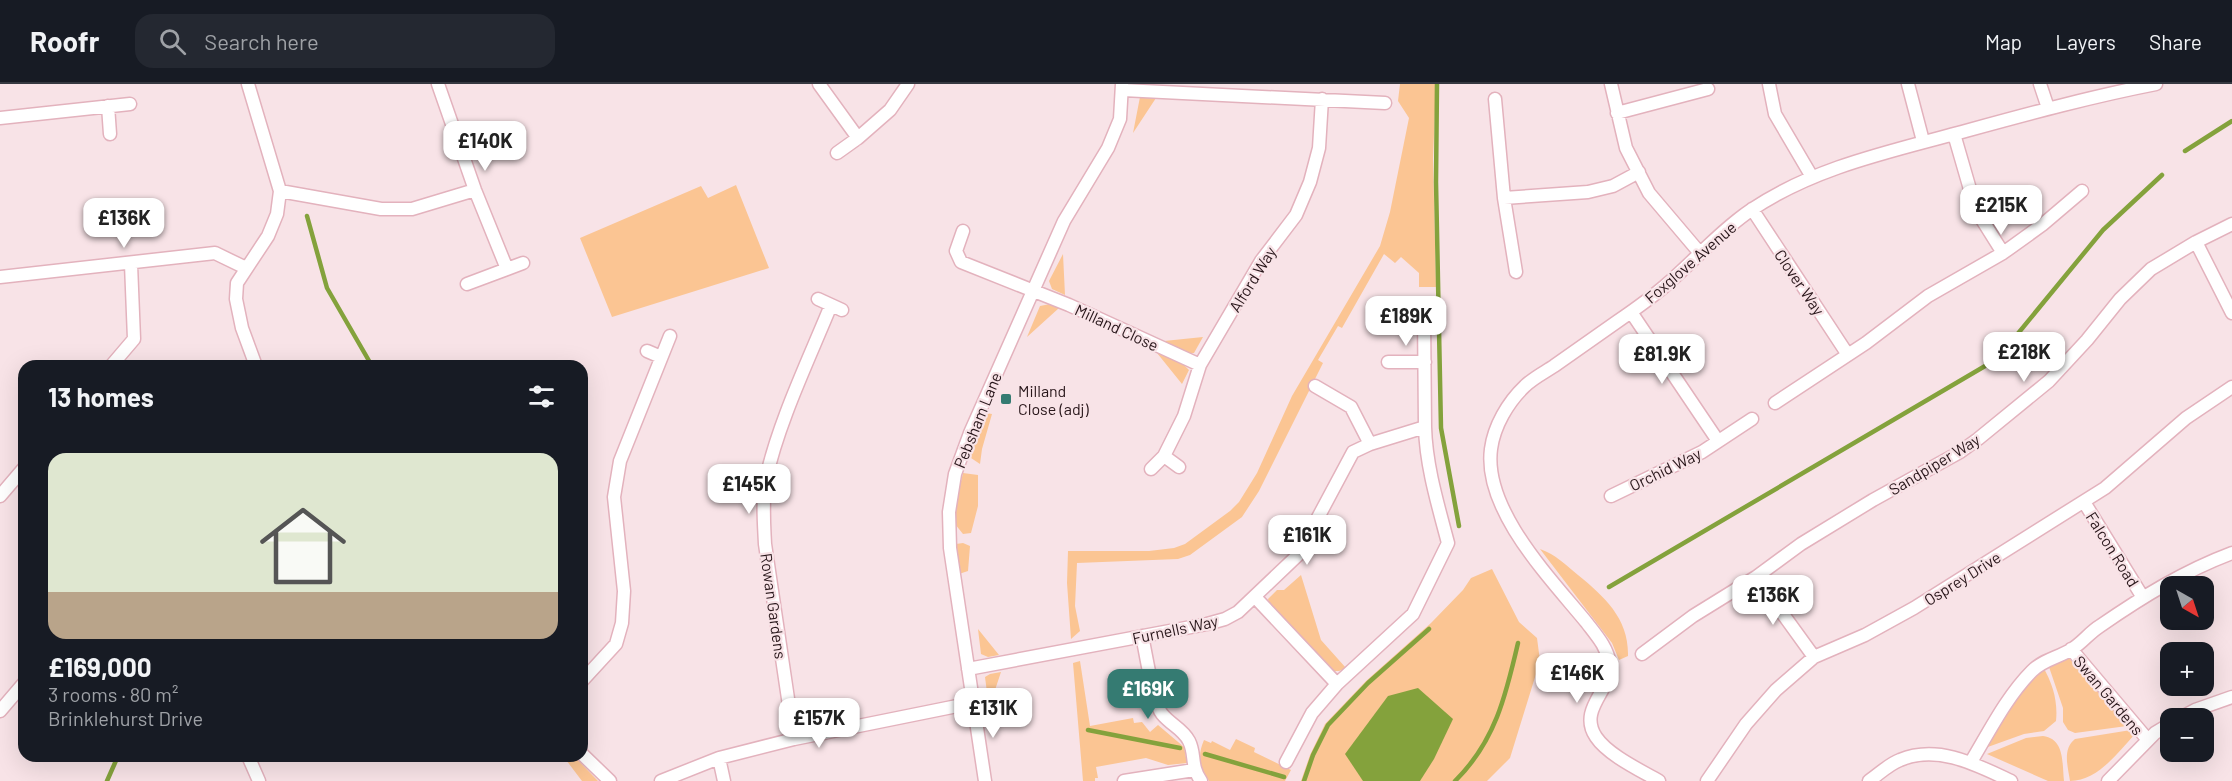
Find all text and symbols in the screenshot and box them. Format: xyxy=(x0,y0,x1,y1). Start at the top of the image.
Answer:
search box xyxy=(135,14,555,68)
text: Roofr xyxy=(30,24,99,58)
icon: search xyxy=(156,25,189,58)
text: Search here xyxy=(204,28,319,54)
text: Map xyxy=(1985,29,2022,54)
text: Layers xyxy=(2055,29,2116,54)
text: Share xyxy=(2149,29,2202,54)
pin: £140K xyxy=(443,121,527,172)
text: £140K xyxy=(457,128,513,152)
pin: £215K xyxy=(1959,185,2043,236)
text: £215K xyxy=(1974,192,2028,216)
pin: £136K xyxy=(82,198,166,249)
text: £136K xyxy=(97,205,151,229)
street label: Foxglove Avenue xyxy=(1640,217,1740,307)
street label: Alford Way xyxy=(1224,242,1280,315)
street label: Clover Way xyxy=(1771,245,1829,319)
pin: £189K xyxy=(1364,296,1448,347)
street label: Milland Close xyxy=(1072,299,1162,355)
text: £189K xyxy=(1379,303,1433,327)
pin: £218K xyxy=(1982,332,2066,383)
pin: £81.9K xyxy=(1613,334,1711,385)
text: £218K xyxy=(1997,339,2051,363)
text: £81.9K xyxy=(1633,341,1691,365)
street label: Pebsham Lane xyxy=(949,369,1005,471)
icon: filters xyxy=(525,380,558,413)
text: 13 homes xyxy=(48,381,154,412)
place label: Milland Close (adj) xyxy=(1018,381,1090,418)
marker: Milland Close (adj) xyxy=(999,392,1013,406)
street label: Sandpiper Way xyxy=(1885,429,1983,499)
street label: Orchid Way xyxy=(1626,443,1704,495)
pin: £145K xyxy=(707,464,791,515)
text: £145K xyxy=(722,471,776,495)
icon: home xyxy=(249,492,357,600)
street label: Falcon Road xyxy=(2083,508,2143,590)
pin: £161K xyxy=(1265,515,1349,566)
text: £161K xyxy=(1282,522,1332,546)
street label: Osprey Drive xyxy=(1920,547,2004,609)
street label: Rowan Gardens xyxy=(757,552,791,660)
pin: £136K xyxy=(1731,575,1815,626)
north arrow xyxy=(2160,576,2214,630)
map controls xyxy=(2160,576,2214,762)
text: £136K xyxy=(1746,582,1800,606)
street label: Furnells Way xyxy=(1130,611,1220,647)
button: + xyxy=(2160,642,2214,696)
text: £169,000 xyxy=(48,651,152,682)
street label: Swan Gardens xyxy=(2070,651,2148,739)
pin: £146K xyxy=(1535,653,1619,704)
text: £146K xyxy=(1550,660,1604,684)
pin: £169K xyxy=(1106,669,1190,720)
text: £169K xyxy=(1121,676,1175,700)
text: 3 rooms · 80 m² xyxy=(48,682,178,706)
pin: £131K xyxy=(951,688,1035,739)
text: £131K xyxy=(968,695,1018,719)
pin: £157K xyxy=(777,698,861,749)
text: £157K xyxy=(793,705,845,729)
text: Brinklehurst Drive xyxy=(48,706,203,730)
button: − xyxy=(2160,708,2214,762)

